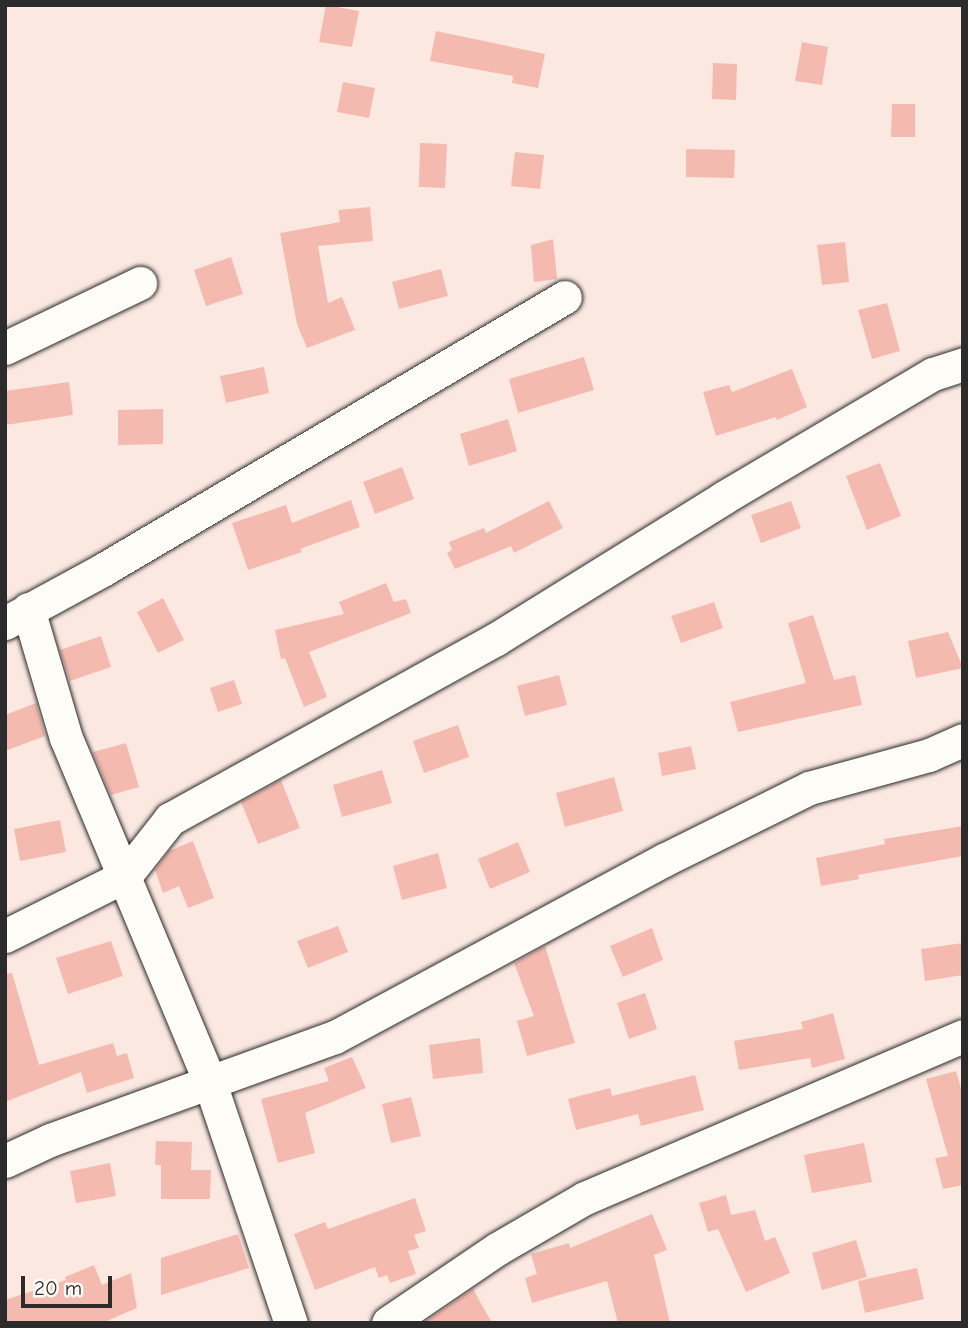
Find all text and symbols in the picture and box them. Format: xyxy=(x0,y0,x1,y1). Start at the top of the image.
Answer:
scale bar xyxy=(24,1262,116,1306)
text: 20 m xyxy=(34,1276,82,1300)

